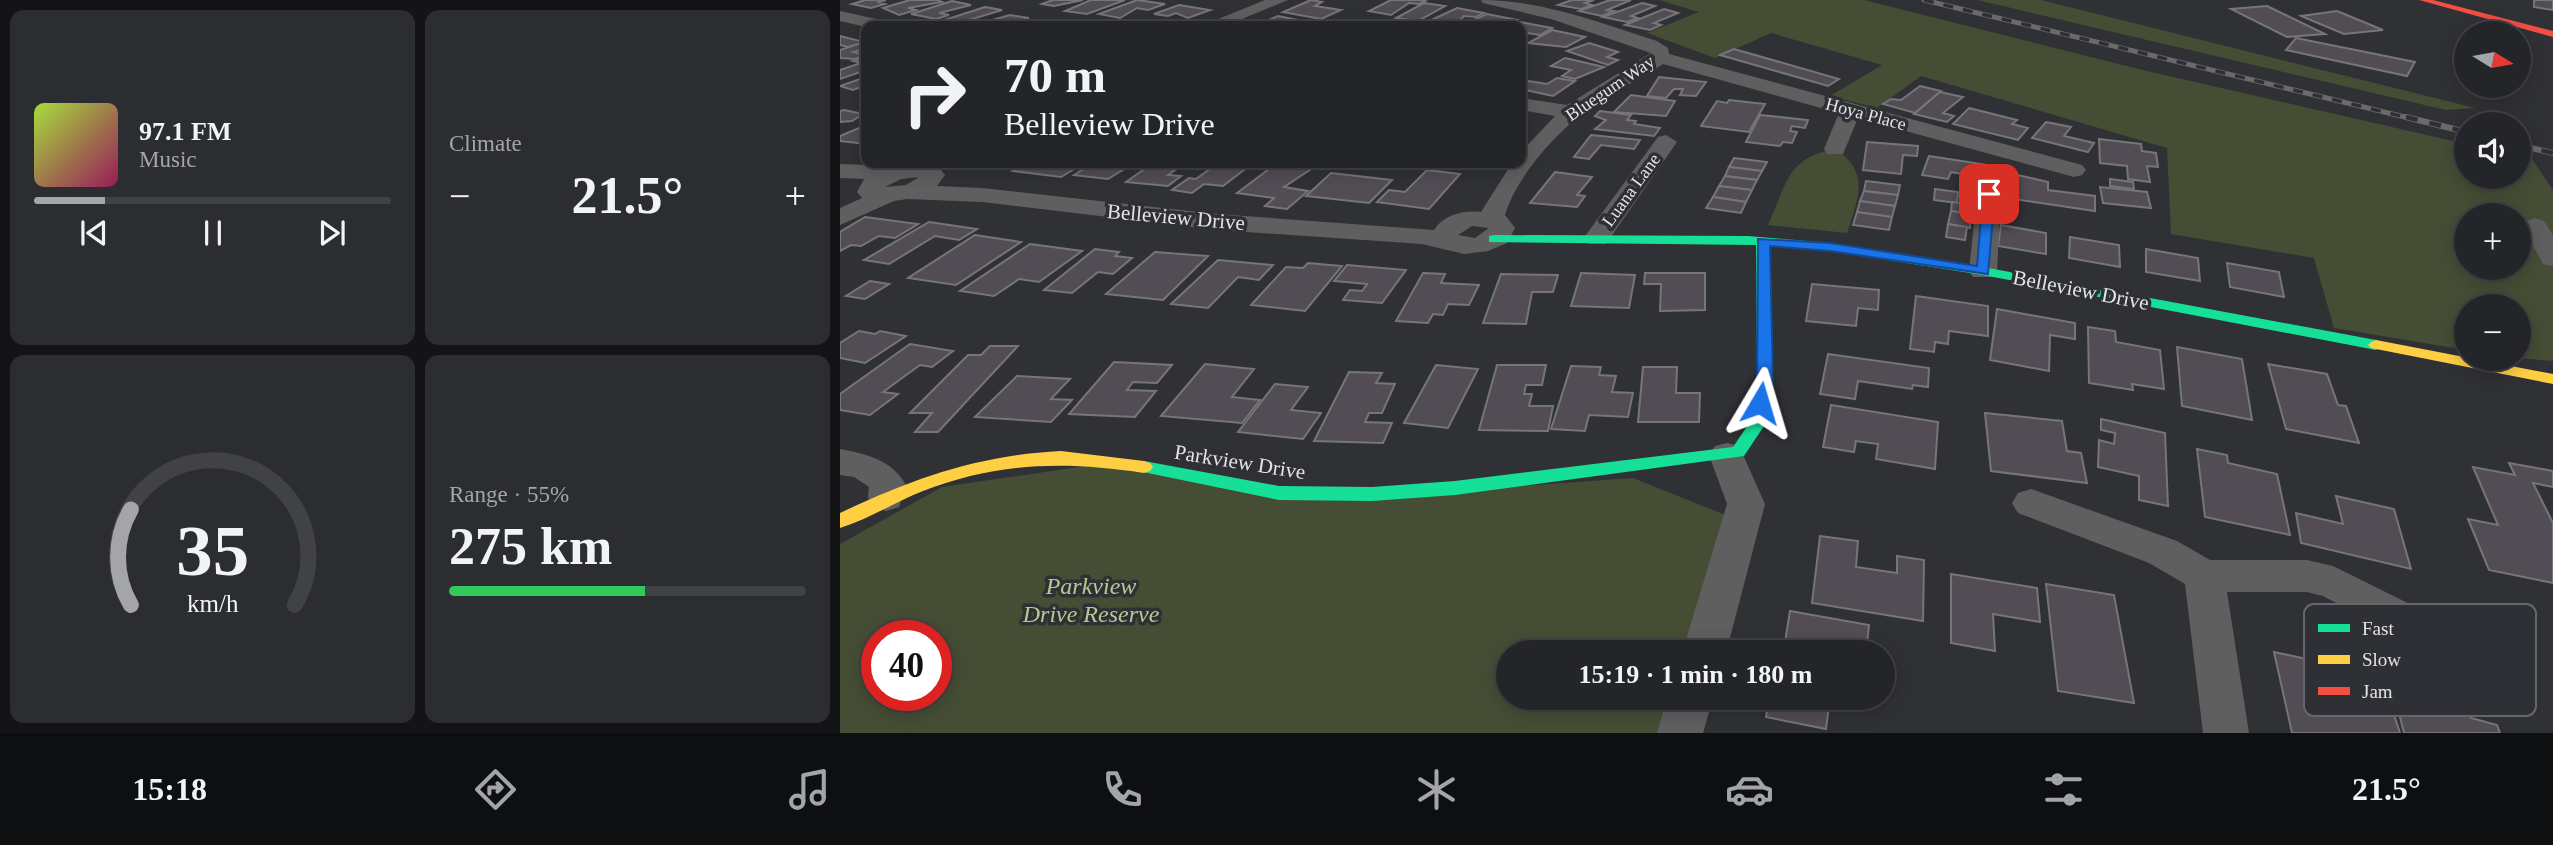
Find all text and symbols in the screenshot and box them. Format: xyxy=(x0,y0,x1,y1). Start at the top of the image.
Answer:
north arrow xyxy=(2454,21,2530,98)
map controls xyxy=(2454,21,2531,371)
text: 70 m xyxy=(1004,48,1106,103)
icon: right xyxy=(889,49,980,140)
street label: Bluegum Way xyxy=(1562,51,1658,125)
street label: Hoya Place xyxy=(1824,94,1908,134)
text: Belleview Drive xyxy=(1004,106,1215,142)
button: sound xyxy=(2454,112,2531,189)
text: 97.1 FM xyxy=(139,117,231,146)
text: Climate xyxy=(449,131,522,156)
text: Music xyxy=(139,147,197,172)
street label: Luana Lane xyxy=(1598,150,1664,230)
pin xyxy=(1959,164,2019,224)
text: 21.5° xyxy=(572,167,683,224)
text: − xyxy=(449,175,470,217)
text: + xyxy=(785,175,806,217)
icon: arrive xyxy=(1970,175,2008,213)
street label: Belleview Drive xyxy=(1106,199,1246,235)
button: + xyxy=(2454,203,2531,280)
icon: previous xyxy=(75,214,113,252)
icon: pause xyxy=(194,214,232,252)
icon: next xyxy=(313,214,351,252)
street label: Belleview Drive xyxy=(2011,265,2151,315)
button: − xyxy=(2454,294,2531,371)
position arrow xyxy=(1723,366,1797,440)
street label: Parkview Drive xyxy=(1173,440,1307,484)
text: Range · 55% xyxy=(449,482,569,507)
text: 35 xyxy=(176,510,249,591)
text: 275 km xyxy=(449,518,612,575)
park label: Parkview Drive Reserve xyxy=(1022,573,1160,627)
text: km/h xyxy=(187,590,239,617)
legend xyxy=(2304,604,2536,716)
text: Fast xyxy=(2362,618,2394,639)
speed limit sign: 40 xyxy=(861,620,952,711)
text: Slow xyxy=(2362,649,2401,670)
text: 15:19 · 1 min · 180 m xyxy=(1579,660,1813,689)
text: Jam xyxy=(2362,681,2393,702)
icon: directions xyxy=(471,765,520,814)
icon: music xyxy=(785,765,834,814)
icon: phone xyxy=(1098,765,1147,814)
icon: climate xyxy=(1412,765,1461,814)
icon: car xyxy=(1725,765,1774,814)
icon: filters xyxy=(2039,765,2088,814)
text: 15:18 xyxy=(132,771,207,807)
text: 21.5° xyxy=(2352,771,2421,807)

